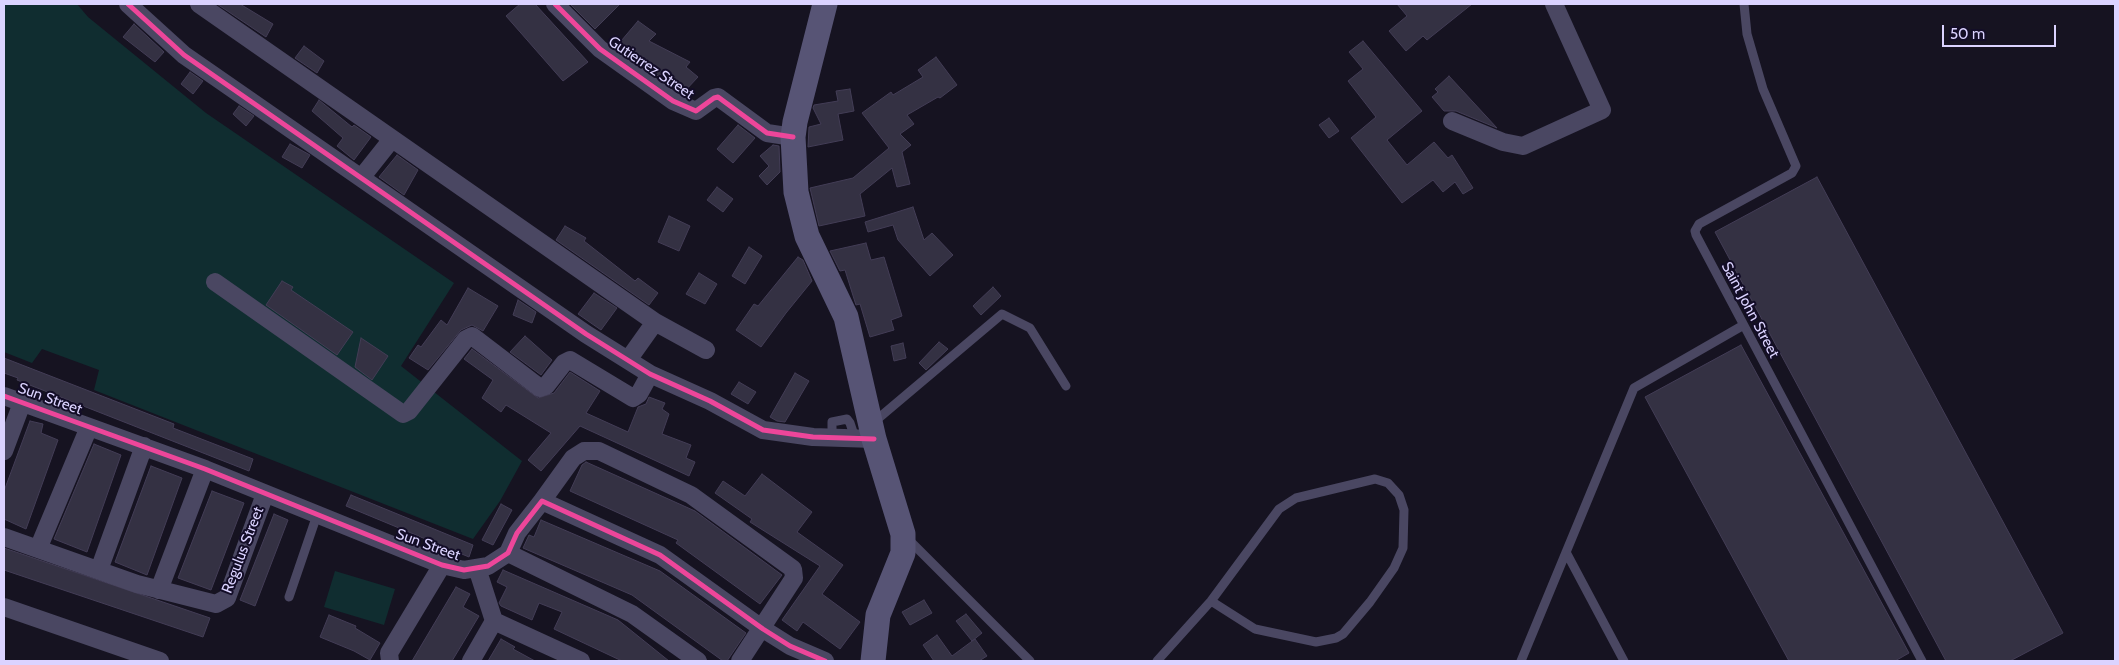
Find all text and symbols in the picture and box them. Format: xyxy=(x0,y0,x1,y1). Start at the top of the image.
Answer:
scale bar xyxy=(1944,15,2058,47)
text: 50 m xyxy=(1950,25,1985,43)
street label: Gutierrez Street xyxy=(605,33,697,103)
street label: Saint John Street xyxy=(1717,259,1783,361)
street label: Sun Street xyxy=(16,379,84,419)
street label: Regulus Street xyxy=(218,504,268,596)
street label: Sun Street xyxy=(394,525,462,565)

